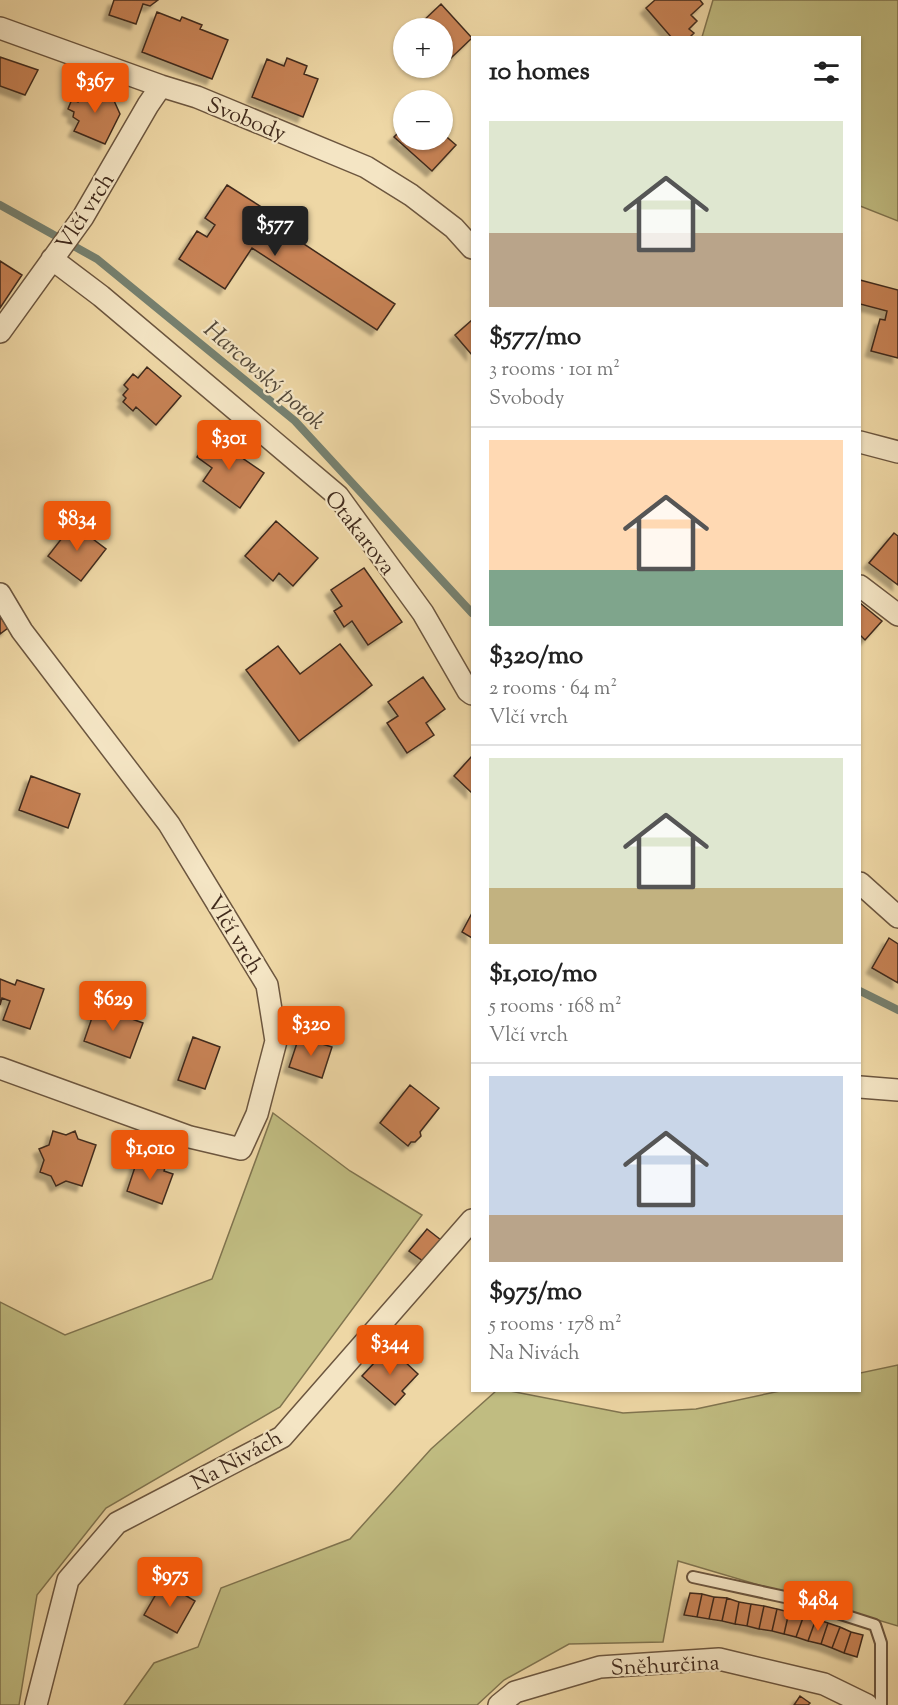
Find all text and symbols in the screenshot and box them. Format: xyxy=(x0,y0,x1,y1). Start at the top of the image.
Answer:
map controls xyxy=(393,18,453,150)
button: + xyxy=(393,18,453,78)
text: 10 homes xyxy=(489,54,590,91)
icon: filters xyxy=(810,56,843,89)
pin: $367 xyxy=(59,63,131,114)
text: $367 xyxy=(76,68,114,97)
street label: Svobody xyxy=(201,90,290,151)
button: − xyxy=(393,90,453,150)
icon: home xyxy=(612,160,720,268)
street label: Vlčí vrch xyxy=(49,167,124,258)
pin: $577 xyxy=(239,206,311,257)
text: $577 xyxy=(256,211,294,240)
water label: Harcovský potok xyxy=(195,314,332,439)
text: $577/mo xyxy=(489,319,581,356)
text: 3 rooms · 101 m² xyxy=(489,356,620,385)
text: Svobody xyxy=(489,385,564,414)
pin: $301 xyxy=(193,420,265,471)
text: $301 xyxy=(211,425,247,454)
icon: home xyxy=(612,479,720,587)
street label: Otakarova xyxy=(315,485,402,583)
pin: $834 xyxy=(41,501,113,552)
text: $834 xyxy=(58,506,96,535)
text: $320/mo xyxy=(489,638,583,675)
text: 2 rooms · 64 m² xyxy=(489,675,617,704)
text: Vlčí vrch xyxy=(489,704,568,733)
icon: home xyxy=(612,797,720,905)
street label: Vlčí vrch xyxy=(197,890,270,981)
text: $1,010/mo xyxy=(489,956,597,993)
pin: $629 xyxy=(77,981,149,1032)
text: $629 xyxy=(93,986,133,1015)
text: 5 rooms · 168 m² xyxy=(489,993,622,1022)
pin: $320 xyxy=(275,1006,347,1057)
text: $320 xyxy=(292,1011,330,1040)
text: Vlčí vrch xyxy=(489,1022,568,1051)
icon: home xyxy=(612,1115,720,1223)
pin: $1,010 xyxy=(101,1130,199,1181)
text: $1,010 xyxy=(125,1135,175,1164)
text: $975/mo xyxy=(489,1274,582,1311)
text: 5 rooms · 178 m² xyxy=(489,1311,622,1340)
pin: $344 xyxy=(354,1325,426,1376)
text: $344 xyxy=(371,1330,409,1359)
text: Na Nivách xyxy=(489,1340,580,1369)
street label: Na Nivách xyxy=(186,1423,289,1500)
pin: $975 xyxy=(134,1557,206,1608)
text: $975 xyxy=(151,1562,189,1591)
pin: $484 xyxy=(782,1581,854,1632)
text: $484 xyxy=(798,1586,838,1615)
street label: Sněhurčina xyxy=(610,1648,720,1686)

